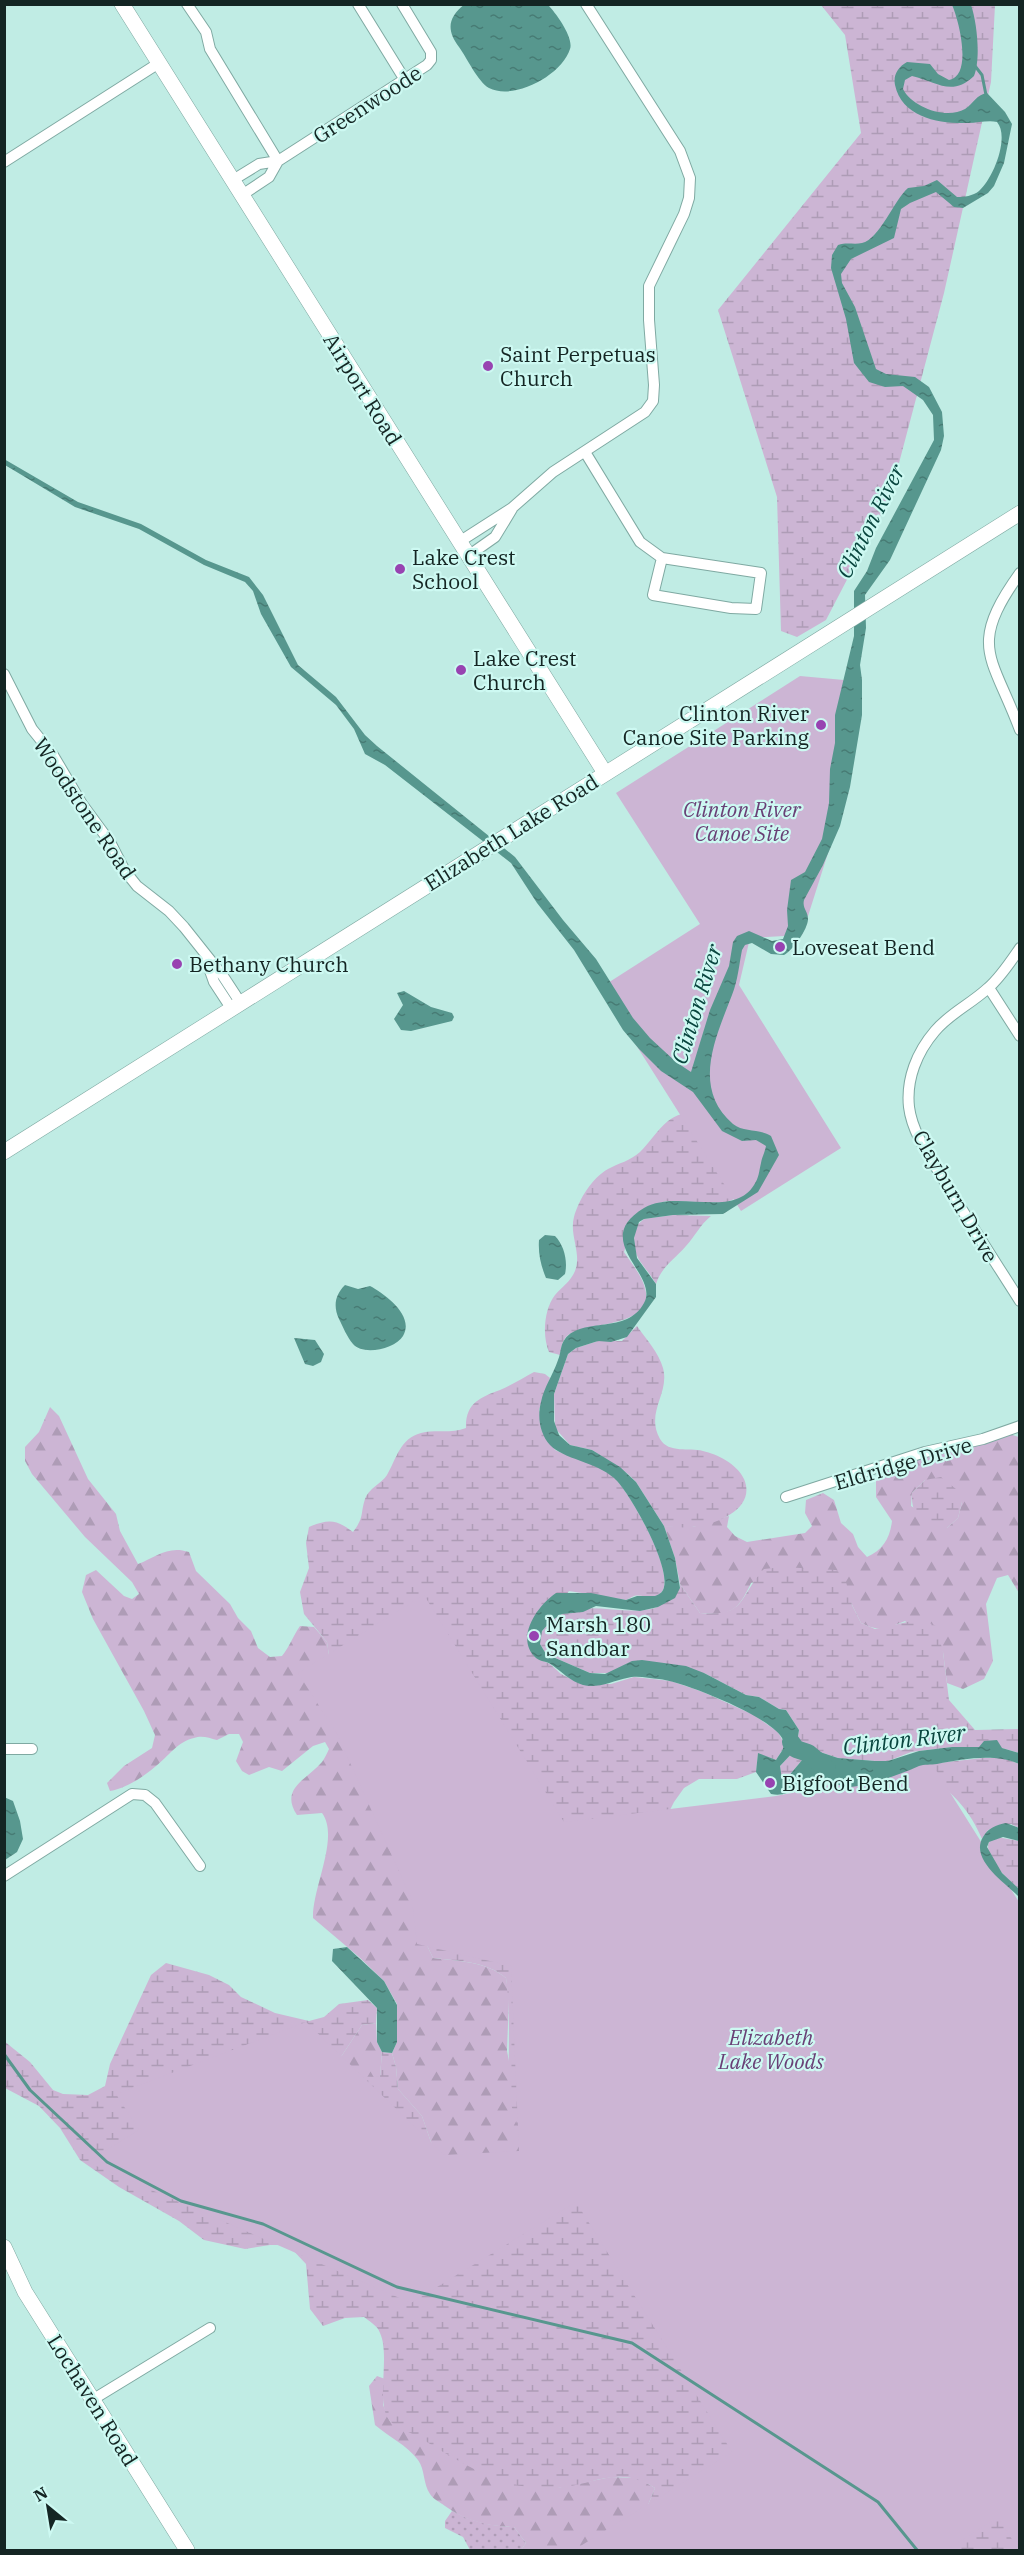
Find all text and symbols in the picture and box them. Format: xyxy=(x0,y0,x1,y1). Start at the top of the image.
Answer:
street label: Greenwoode xyxy=(307,58,427,150)
street label: Airport Road xyxy=(317,328,409,451)
place label: Saint Perpetuas Church xyxy=(500,340,656,392)
marker: Saint Perpetuas Church xyxy=(481,359,495,373)
water label: Clinton River xyxy=(829,458,912,583)
place label: Lake Crest School xyxy=(412,543,515,595)
marker: Lake Crest School xyxy=(393,562,407,576)
place label: Lake Crest Church xyxy=(473,644,576,696)
marker: Lake Crest Church xyxy=(454,663,468,677)
place label: Clinton River Canoe Site Parking xyxy=(623,699,810,751)
marker: Clinton River Canoe Site Parking xyxy=(814,718,828,732)
street label: Woodstone Road xyxy=(27,732,143,885)
street label: Elizabeth Lake Road xyxy=(419,767,603,897)
park label: Clinton River Canoe Site xyxy=(683,795,802,847)
place label: Loveseat Bend xyxy=(792,933,935,961)
water label: Clinton River xyxy=(664,939,728,1067)
marker: Loveseat Bend xyxy=(773,940,787,954)
place label: Bethany Church xyxy=(189,950,349,978)
marker: Bethany Church xyxy=(170,957,184,971)
street label: Clayburn Drive xyxy=(907,1125,1005,1267)
street label: Eldridge Drive xyxy=(831,1430,975,1496)
place label: Marsh 180 Sandbar xyxy=(546,1610,651,1662)
marker: Marsh 180 Sandbar xyxy=(527,1629,541,1643)
water label: Clinton River xyxy=(841,1717,969,1761)
place label: Bigfoot Bend xyxy=(782,1769,909,1797)
marker: Bigfoot Bend xyxy=(763,1776,777,1790)
park label: Elizabeth Lake Woods xyxy=(717,2023,824,2075)
street label: Lochaven Road xyxy=(41,2329,145,2471)
north arrow xyxy=(18,2477,78,2537)
text: N xyxy=(30,2482,51,2506)

